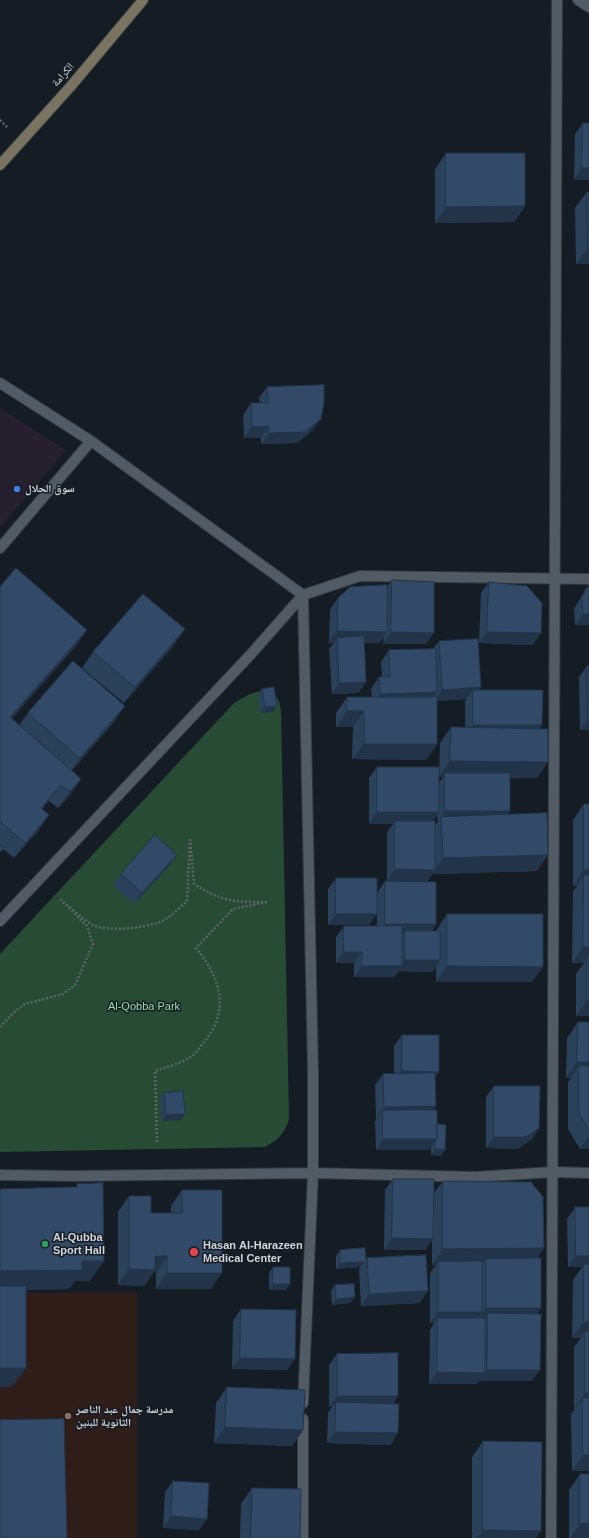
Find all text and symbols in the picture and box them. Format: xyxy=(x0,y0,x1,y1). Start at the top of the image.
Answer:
street label: الكرامة xyxy=(49,60,77,90)
place label: سوق الحلال xyxy=(25,482,75,496)
marker: سوق الحلال xyxy=(12,484,22,494)
park label: Al-Qobba Park xyxy=(108,1000,180,1014)
place label: Al-Qubba Sport Hall xyxy=(53,1231,105,1257)
marker: Al-Qubba Sport Hall xyxy=(40,1239,50,1249)
place label: Hasan Al-Harazeen Medical Center xyxy=(203,1239,303,1265)
marker: Hasan Al-Harazeen Medical Center xyxy=(188,1246,200,1258)
place label: مدرسة جمال عبد الناصر الثانوية للبنين xyxy=(76,1403,173,1429)
marker: مدرسة جمال عبد الناصر الثانوية للبنين xyxy=(63,1411,73,1421)

